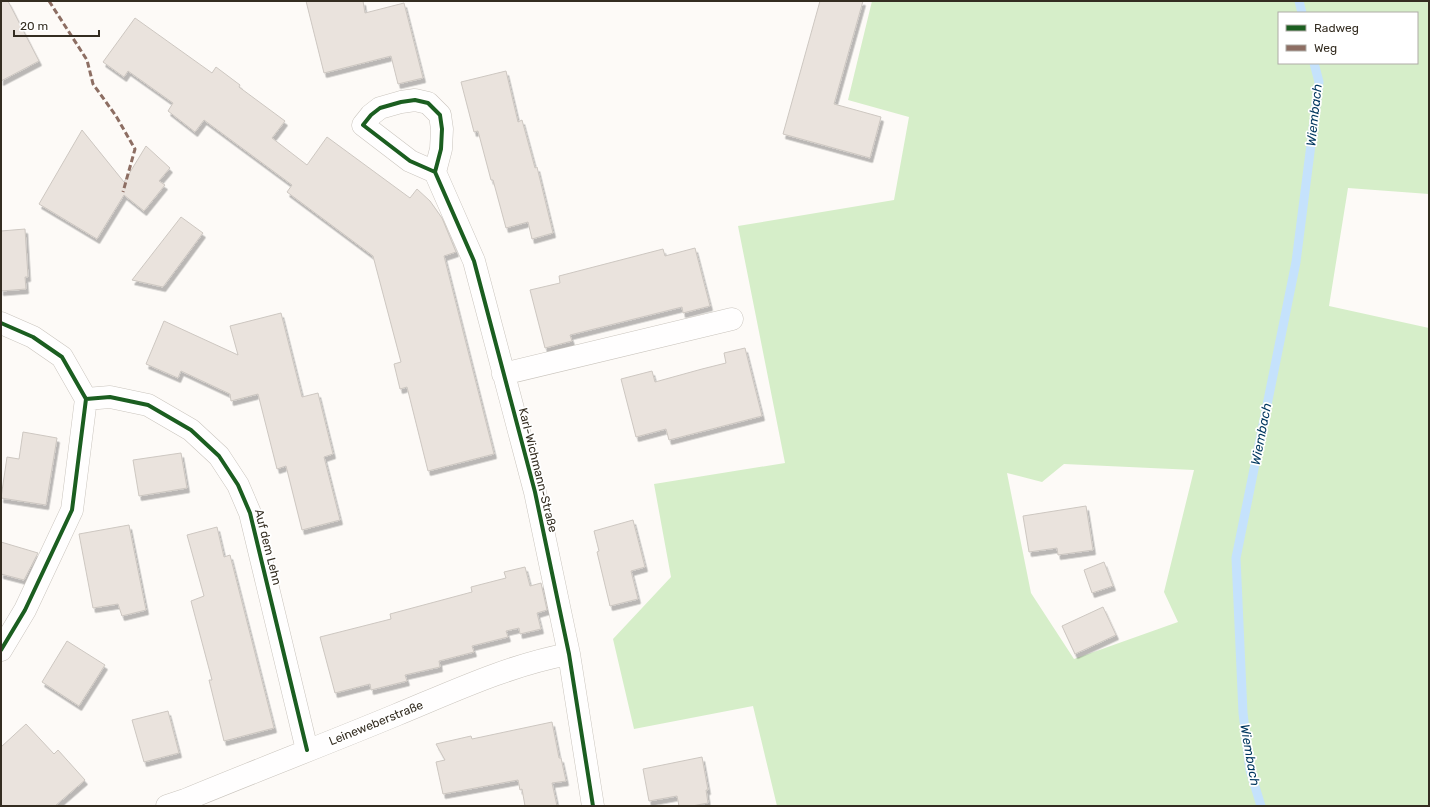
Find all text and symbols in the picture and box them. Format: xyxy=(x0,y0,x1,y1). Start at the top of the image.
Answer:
scale bar xyxy=(14,12,99,38)
legend xyxy=(1278,12,1418,64)
text: 20 m xyxy=(20,19,48,33)
text: Radweg xyxy=(1314,21,1359,35)
text: Weg xyxy=(1314,41,1337,55)
water label: Wiembach xyxy=(1303,83,1325,147)
water label: Wiembach xyxy=(1248,402,1274,466)
street label: Karl-Wichmann-Straße xyxy=(516,406,560,534)
street label: Auf dem Lehn xyxy=(252,508,284,586)
street label: Leineweberstraße xyxy=(327,698,425,748)
water label: Wiembach xyxy=(1237,723,1263,787)

